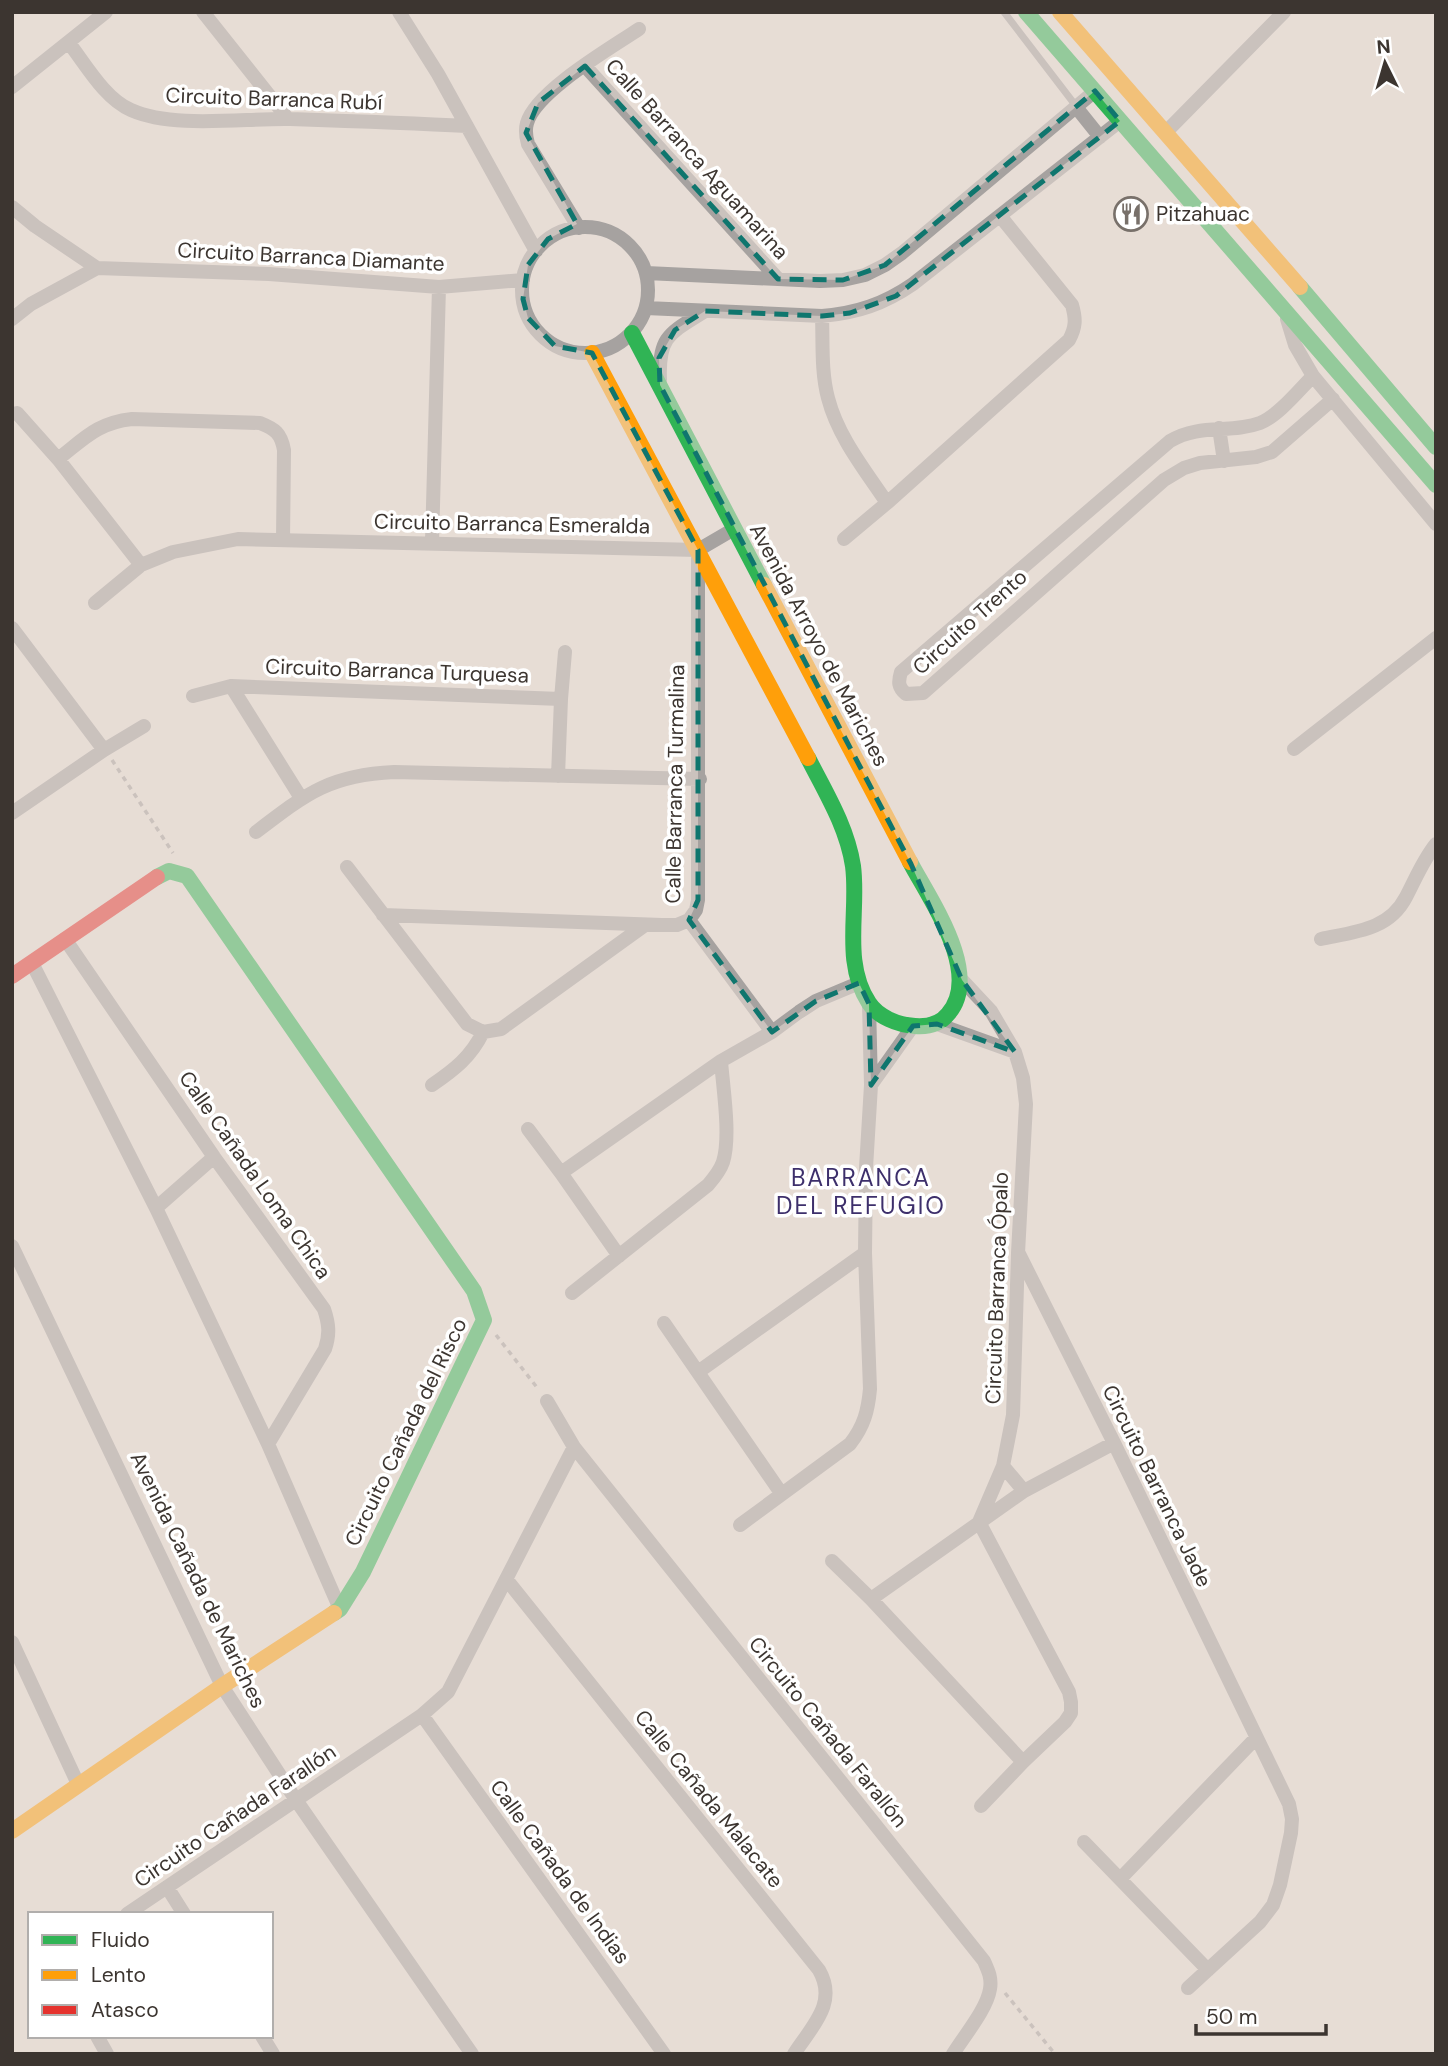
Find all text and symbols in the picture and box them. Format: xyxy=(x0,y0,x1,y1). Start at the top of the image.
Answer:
north arrow xyxy=(1350,28,1420,98)
text: N xyxy=(1376,34,1392,60)
street label: Calle Barranca Aguamarina xyxy=(599,53,795,265)
street label: Circuito Barranca Rubí xyxy=(165,81,383,117)
restaurant icon: Pitzahuac xyxy=(1112,195,1150,233)
place label: Pitzahuac xyxy=(1156,200,1250,228)
street label: Circuito Barranca Diamante xyxy=(177,236,445,278)
street label: Circuito Barranca Esmeralda xyxy=(374,508,650,540)
street label: Avenida Arroyo de Mariches xyxy=(743,519,895,771)
street label: Circuito Trento xyxy=(907,563,1033,681)
street label: Circuito Barranca Turquesa xyxy=(265,652,529,690)
street label: Calle Barranca Turmalina xyxy=(659,664,691,904)
street label: Calle Cañada Loma Chica xyxy=(172,1065,338,1285)
district label: BARRANCA DEL REFUGIO xyxy=(776,1162,946,1221)
street label: Circuito Barranca Ópalo xyxy=(979,1171,1015,1405)
street label: Circuito Cañada del Risco xyxy=(338,1313,474,1551)
street label: Circuito Barranca Jade xyxy=(1096,1380,1218,1592)
street label: Avenida Cañada de Mariches xyxy=(124,1447,272,1713)
street label: Circuito Cañada Farallón xyxy=(742,1631,914,1833)
street label: Calle Cañada Malacate xyxy=(628,1704,790,1894)
street label: Circuito Cañada Farallón xyxy=(129,1738,341,1894)
street label: Calle Cañada de Indias xyxy=(484,1774,636,1970)
legend xyxy=(28,1912,273,2038)
text: Fluido xyxy=(91,1926,150,1954)
text: Lento xyxy=(91,1961,146,1989)
scale bar xyxy=(1196,1993,1326,2037)
text: Atasco xyxy=(91,1996,159,2024)
text: 50 m xyxy=(1206,2003,1257,2031)

